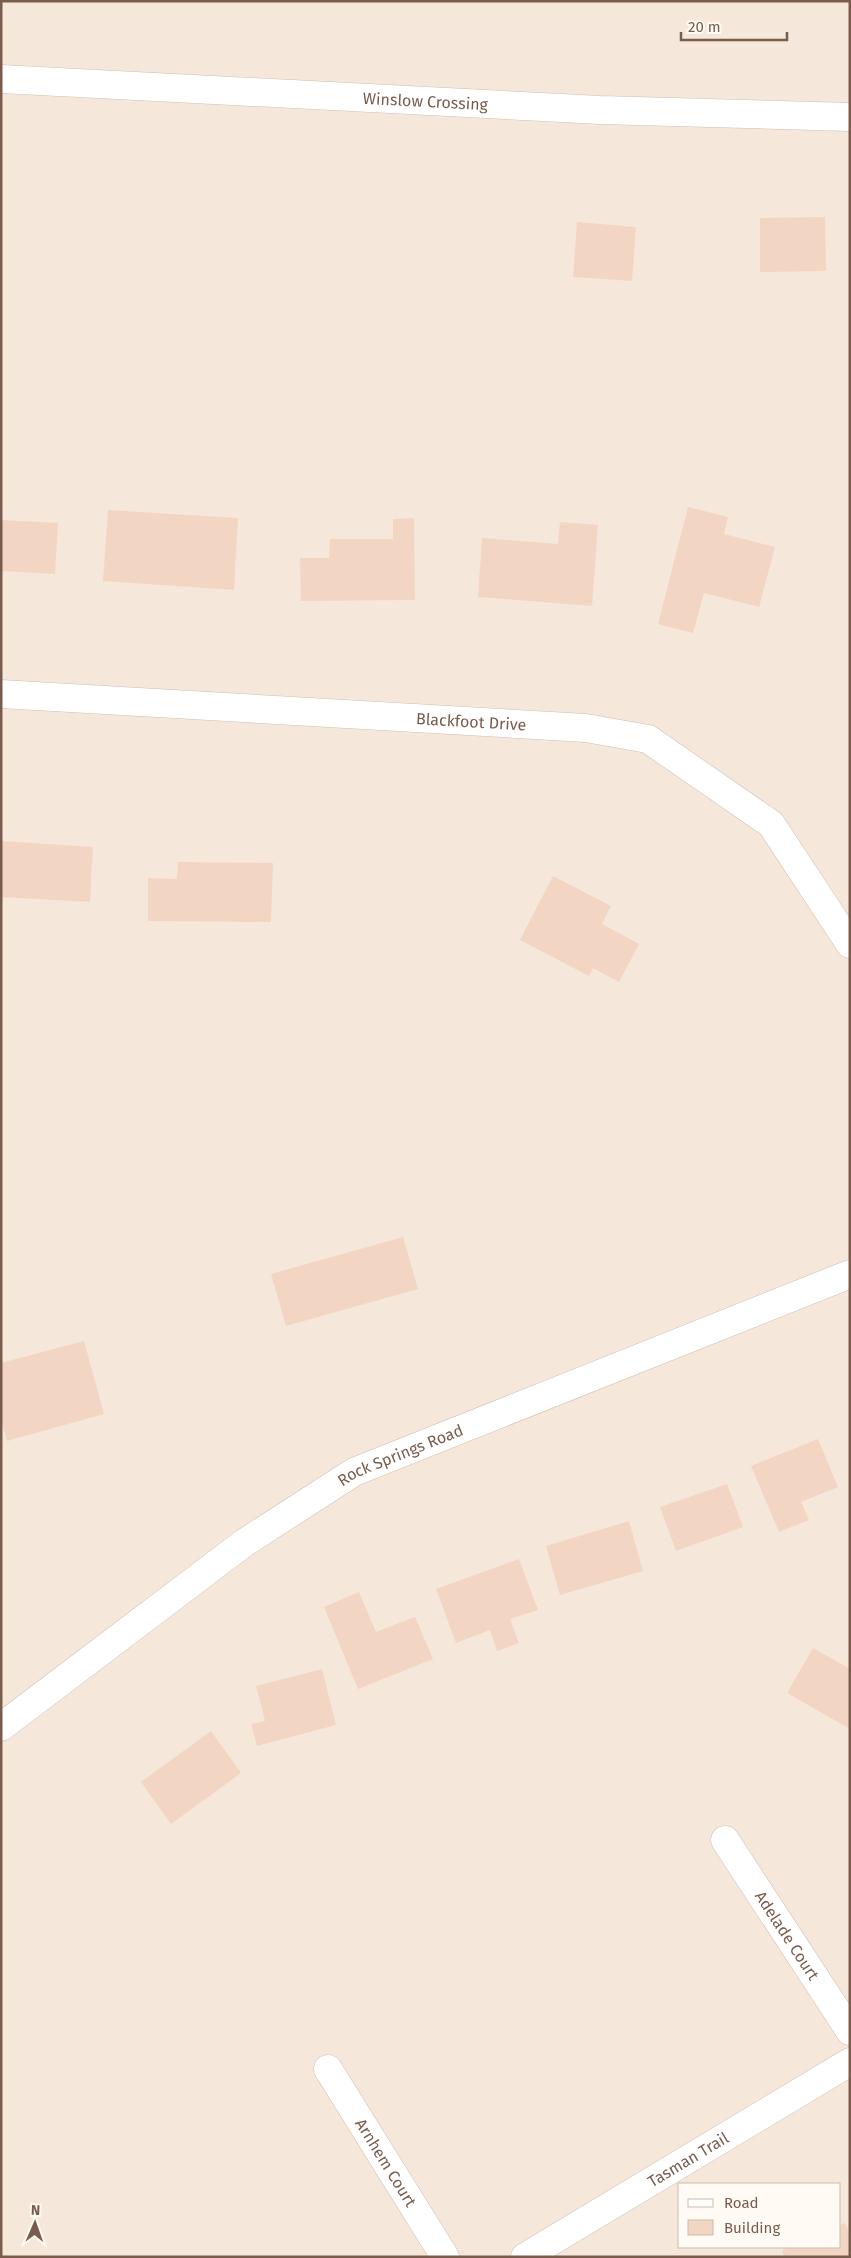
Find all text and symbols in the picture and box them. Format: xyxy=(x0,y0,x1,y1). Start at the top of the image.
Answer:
scale bar xyxy=(681,10,787,42)
text: 20 m xyxy=(688,18,721,36)
street label: Winslow Crossing xyxy=(362,88,489,114)
street label: Blackfoot Drive xyxy=(416,709,527,734)
street label: Rock Springs Road xyxy=(334,1420,466,1490)
street label: Adelade Court xyxy=(751,1887,824,1984)
street label: Arnhem Court xyxy=(352,2115,421,2210)
street label: Tasman Trail xyxy=(644,2128,732,2191)
legend xyxy=(678,2183,841,2248)
text: Road xyxy=(724,2194,759,2212)
north arrow xyxy=(10,2198,60,2248)
text: N xyxy=(30,2202,40,2219)
text: Building xyxy=(724,2219,780,2237)

